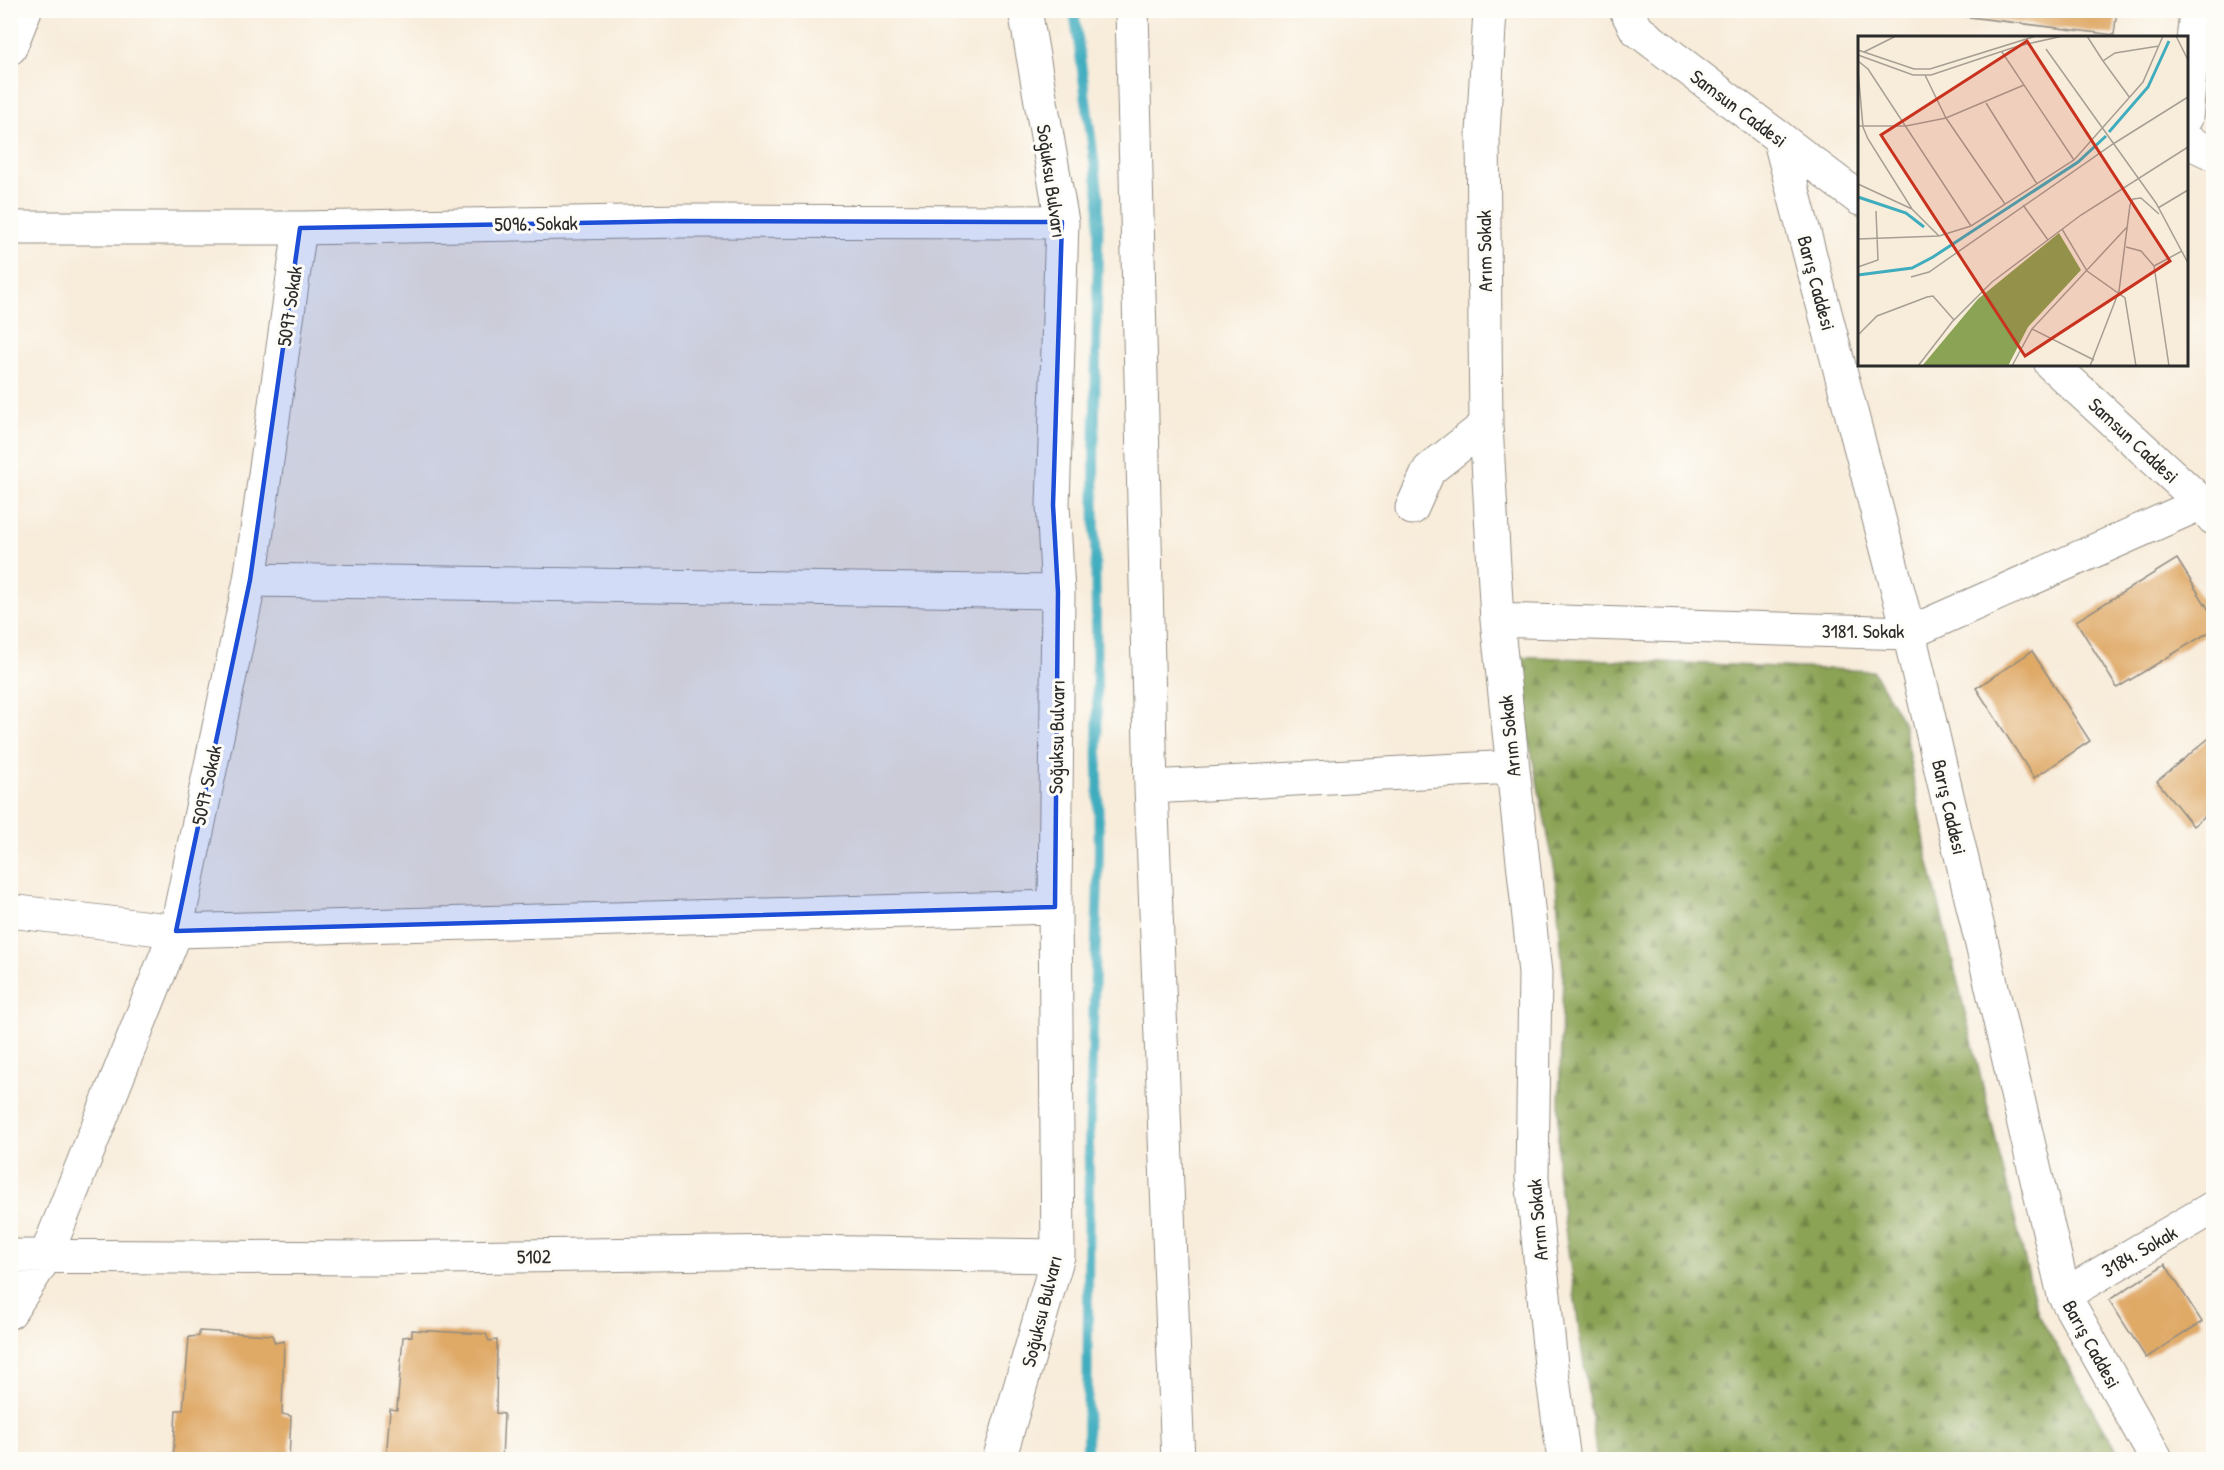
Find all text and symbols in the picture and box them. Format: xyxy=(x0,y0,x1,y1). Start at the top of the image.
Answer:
inset map xyxy=(1858,36,2188,366)
street label: Samsun Caddesi xyxy=(1685,63,1793,153)
street label: Soğuksu Bulvarı xyxy=(1031,123,1073,239)
street label: 5096. Sokak xyxy=(494,209,578,237)
street label: Arım Sokak xyxy=(1470,210,1498,292)
street label: Barış Caddesi xyxy=(1791,233,1843,333)
street label: 5097 Sokak xyxy=(270,264,308,348)
street label: Samsun Caddesi xyxy=(2083,391,2185,489)
street label: 3181. Sokak xyxy=(1822,617,1904,644)
street label: Soğuksu Bulvarı xyxy=(1042,680,1070,794)
street label: Arım Sokak xyxy=(1491,694,1527,778)
street label: 5097 Sokak xyxy=(184,743,228,827)
street label: Barış Caddesi xyxy=(1926,757,1974,857)
street label: Arım Sokak xyxy=(1520,1178,1554,1262)
street label: 3184. Sokak xyxy=(2096,1219,2182,1283)
street label: 5102 xyxy=(517,1242,552,1270)
street label: Soğuksu Bulvarı xyxy=(1014,1252,1068,1370)
street label: Barış Caddesi xyxy=(2057,1295,2127,1393)

